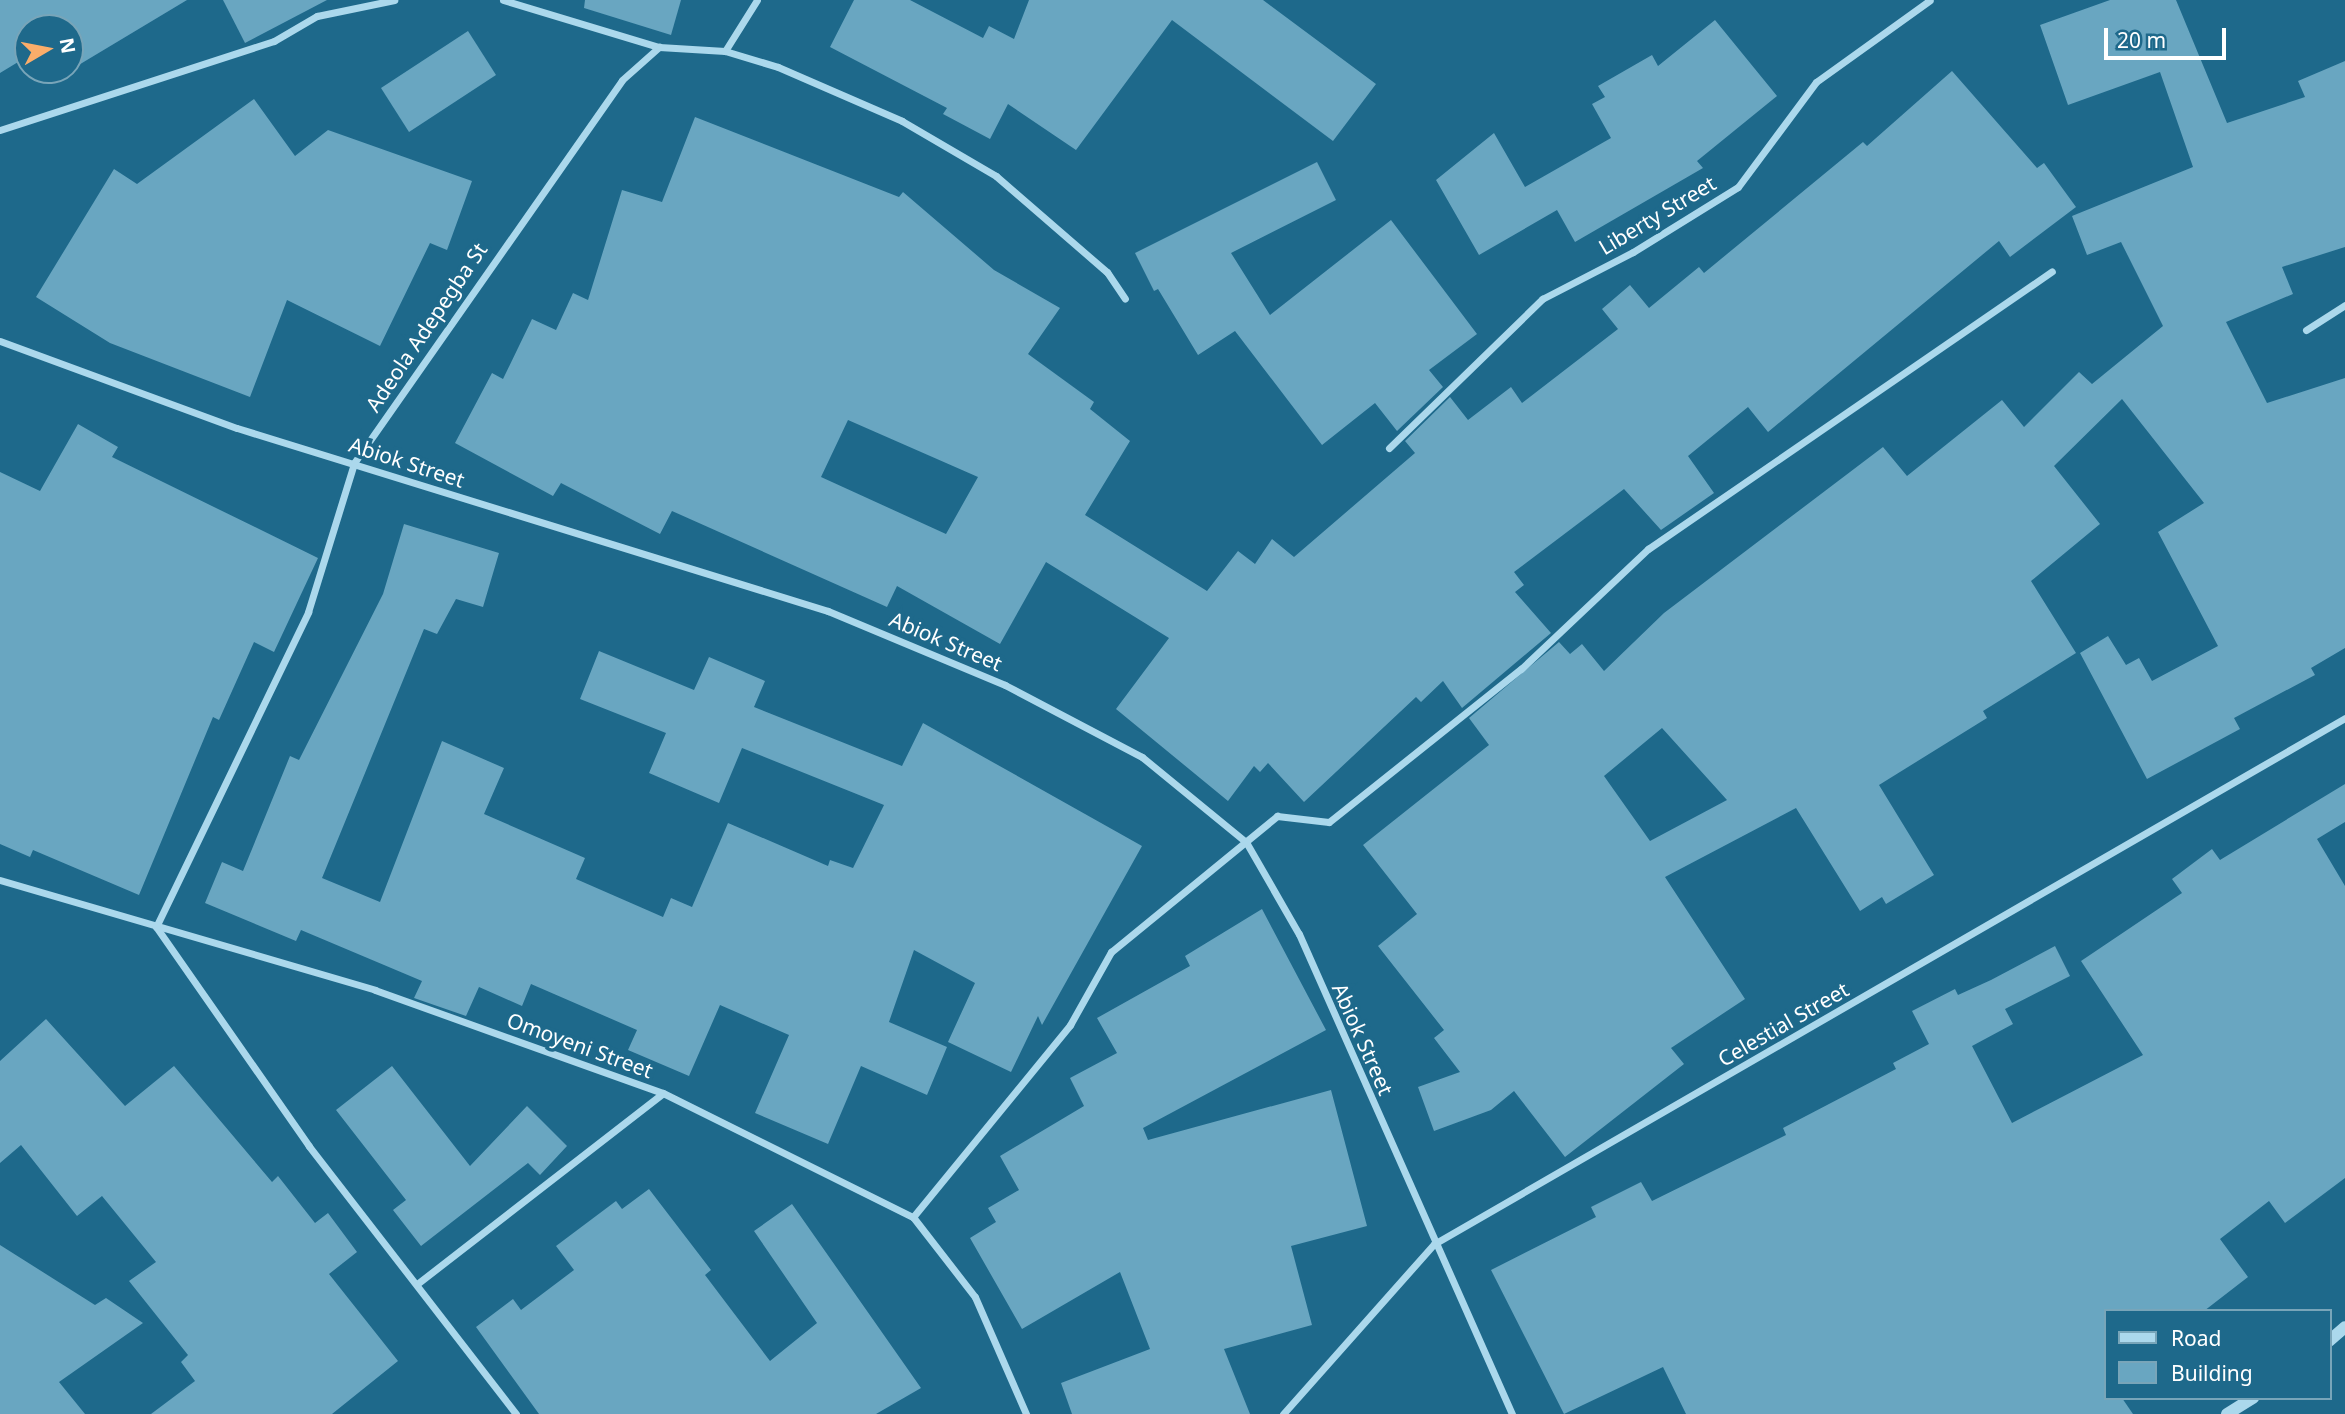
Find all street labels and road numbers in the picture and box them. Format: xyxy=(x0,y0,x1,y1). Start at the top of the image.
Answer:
street label: Liberty Street xyxy=(1594,170,1720,260)
street label: Adeola Adepegba St xyxy=(360,238,492,416)
street label: Abiok Street xyxy=(346,432,468,492)
street label: Abiok Street xyxy=(886,606,1006,676)
street label: Celestial Street xyxy=(1713,976,1853,1072)
street label: Abiok Street xyxy=(1327,979,1399,1099)
street label: Omoyeni Street xyxy=(504,1007,656,1083)

